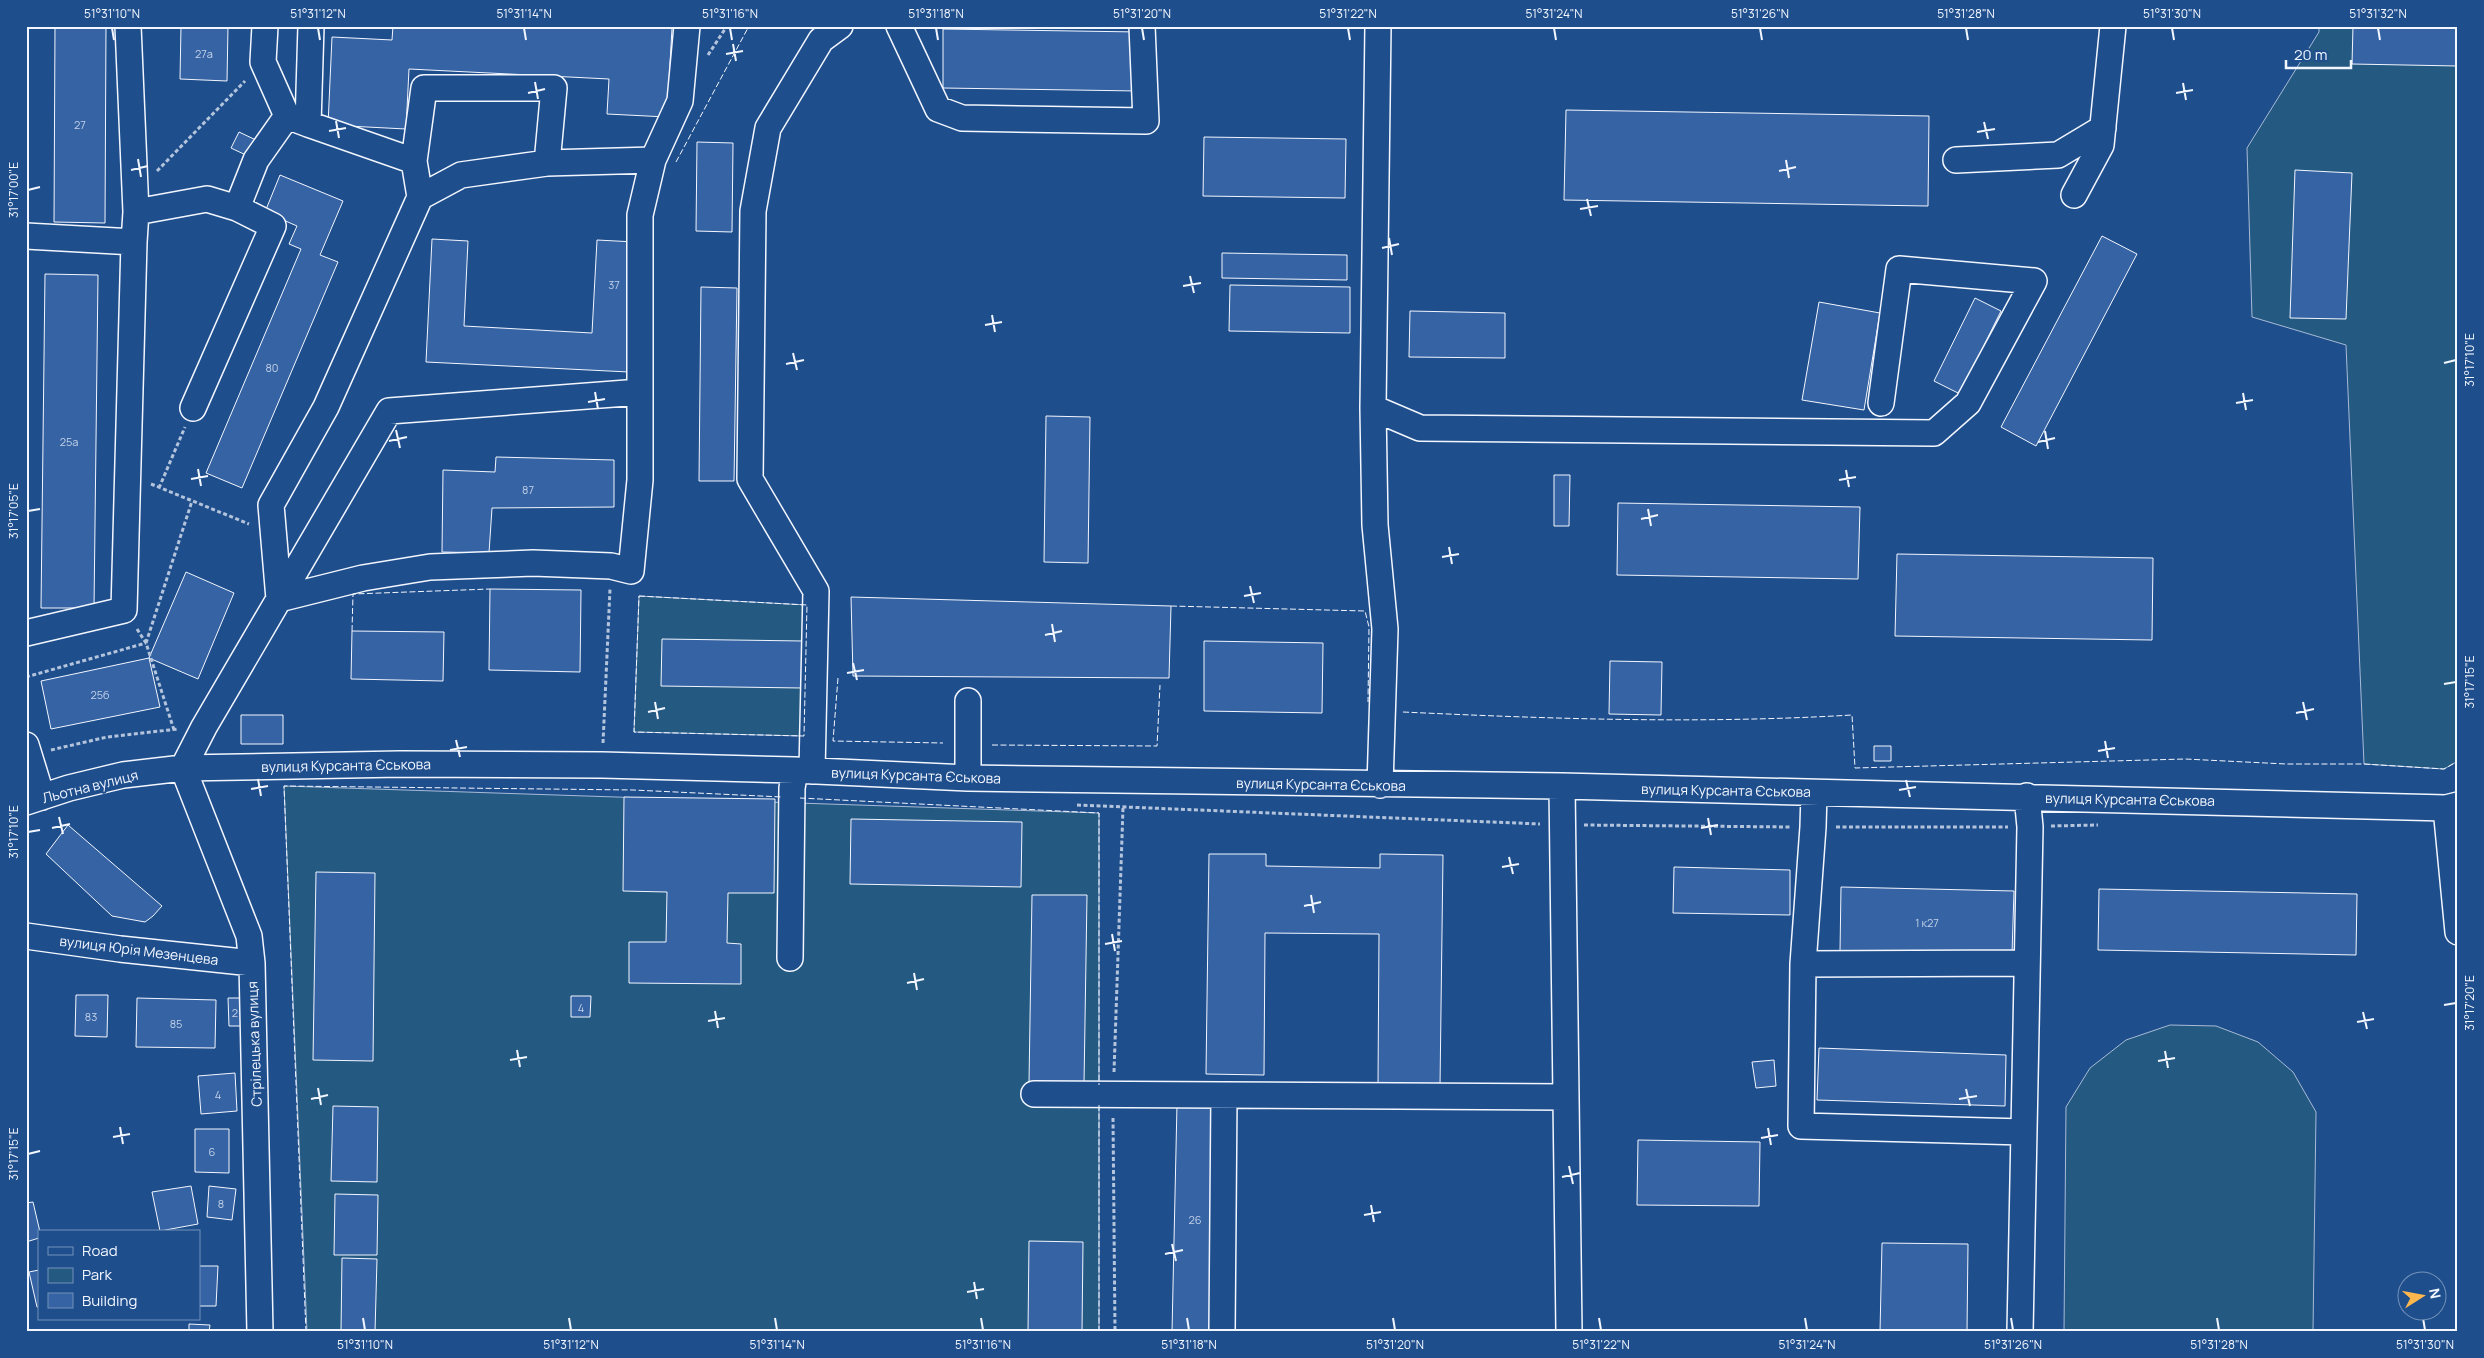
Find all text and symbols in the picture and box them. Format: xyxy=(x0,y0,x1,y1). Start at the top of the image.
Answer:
text: 51°31'10"N xyxy=(84,5,140,22)
text: 51°31'12"N xyxy=(290,5,346,22)
text: 51°31'14"N xyxy=(496,5,552,22)
text: 51°31'16"N xyxy=(702,5,758,22)
text: 51°31'18"N xyxy=(908,5,964,22)
text: 51°31'20"N xyxy=(1113,5,1171,22)
text: 51°31'22"N xyxy=(1319,5,1377,22)
text: 51°31'24"N xyxy=(1525,5,1583,22)
text: 51°31'26"N xyxy=(1731,5,1789,22)
text: 51°31'28"N xyxy=(1937,5,1995,22)
text: 51°31'30"N xyxy=(2143,5,2201,22)
text: 51°31'32"N xyxy=(2349,5,2407,22)
scale bar xyxy=(2286,38,2352,70)
text: 20 m xyxy=(2294,44,2327,65)
house number: 27а xyxy=(195,46,213,61)
house number: 27 xyxy=(74,117,86,132)
text: 31°17'00"E xyxy=(5,162,22,218)
house number: 37 xyxy=(608,277,620,292)
text: 31°17'10"E xyxy=(2461,333,2478,387)
house number: 80 xyxy=(265,360,279,375)
house number: 25а xyxy=(60,434,78,449)
house number: 87 xyxy=(522,482,534,497)
text: 31°17'05"E xyxy=(5,483,22,539)
text: 31°17'15"E xyxy=(2461,655,2478,709)
house number: 25б xyxy=(90,687,110,702)
street label: вулиця Курсанта Єськова xyxy=(261,754,431,776)
street label: вулиця Курсанта Єськова xyxy=(831,763,1001,787)
street label: Льотна вулиця xyxy=(40,765,140,807)
street label: вулиця Курсанта Єськова xyxy=(1236,773,1406,795)
street label: вулиця Курсанта Єськова xyxy=(1641,779,1811,801)
street label: вулиця Курсанта Єськова xyxy=(2045,788,2215,810)
text: 31°17'10"E xyxy=(5,805,22,859)
house number: 1 к27 xyxy=(1915,915,1939,930)
street label: вулиця Юрія Мезенцева xyxy=(58,931,220,969)
text: 31°17'20"E xyxy=(2461,975,2478,1031)
street label: Стрілецька вулиця xyxy=(242,981,266,1107)
house number: 4 xyxy=(578,1000,584,1015)
house number: 2 xyxy=(232,1005,238,1020)
house number: 83 xyxy=(85,1009,97,1024)
house number: 85 xyxy=(170,1016,182,1031)
house number: 4 xyxy=(215,1087,221,1102)
text: 31°17'15"E xyxy=(5,1127,22,1181)
house number: 6 xyxy=(209,1144,216,1159)
house number: 8 xyxy=(218,1196,224,1211)
house number: 26 xyxy=(1188,1212,1202,1227)
legend xyxy=(38,1230,200,1320)
text: Road xyxy=(82,1240,118,1261)
text: Park xyxy=(82,1264,112,1285)
north arrow xyxy=(2396,1270,2446,1320)
text: N xyxy=(2425,1287,2446,1300)
text: Building xyxy=(82,1290,137,1311)
text: 51°31'10"N xyxy=(337,1336,393,1353)
text: 51°31'12"N xyxy=(543,1336,599,1353)
text: 51°31'14"N xyxy=(749,1336,805,1353)
text: 51°31'16"N xyxy=(955,1336,1011,1353)
text: 51°31'18"N xyxy=(1161,1336,1217,1353)
text: 51°31'20"N xyxy=(1366,1336,1424,1353)
text: 51°31'22"N xyxy=(1572,1336,1630,1353)
text: 51°31'24"N xyxy=(1778,1336,1836,1353)
text: 51°31'26"N xyxy=(1984,1336,2042,1353)
text: 51°31'28"N xyxy=(2190,1336,2248,1353)
text: 51°31'30"N xyxy=(2396,1336,2454,1353)

